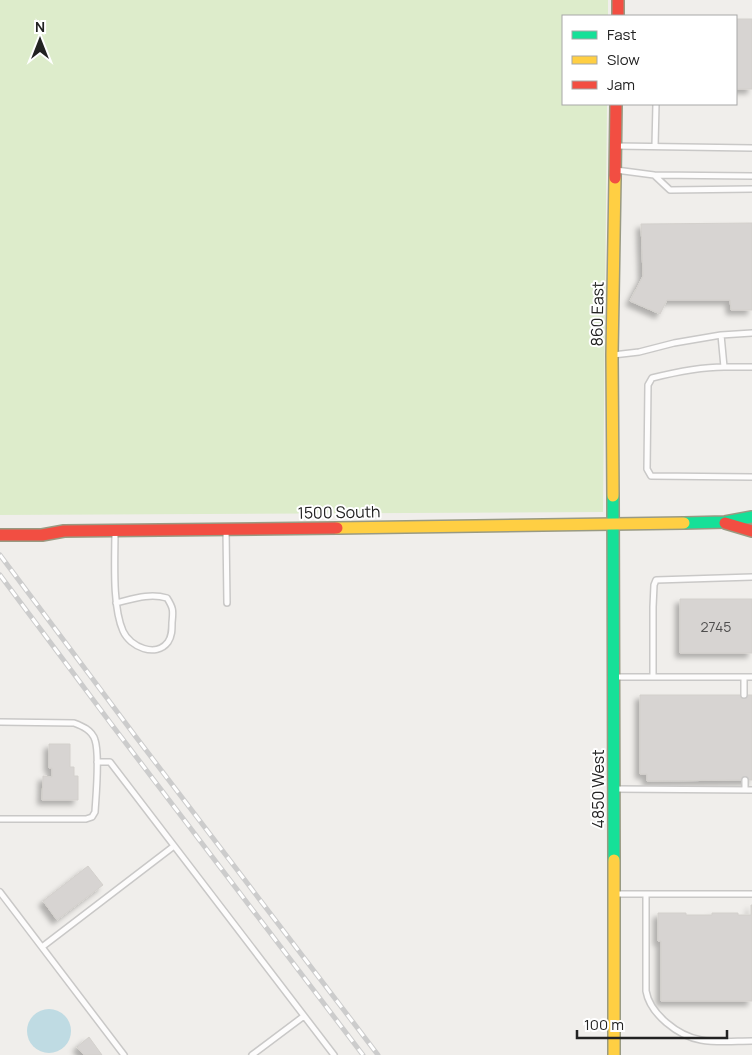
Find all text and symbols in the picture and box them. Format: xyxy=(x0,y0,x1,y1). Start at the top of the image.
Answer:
north arrow xyxy=(15,15,65,65)
legend xyxy=(562,15,737,105)
text: N xyxy=(35,17,45,36)
text: Fast xyxy=(607,24,636,45)
text: Slow xyxy=(607,49,640,70)
text: Jam xyxy=(607,74,635,95)
street label: 860 East xyxy=(585,281,609,347)
street label: 1500 South xyxy=(297,500,381,524)
house number: 2745 xyxy=(701,617,731,636)
street label: 4850 West xyxy=(587,749,609,829)
scale bar xyxy=(577,1008,727,1040)
text: 100 m xyxy=(584,1014,624,1035)

